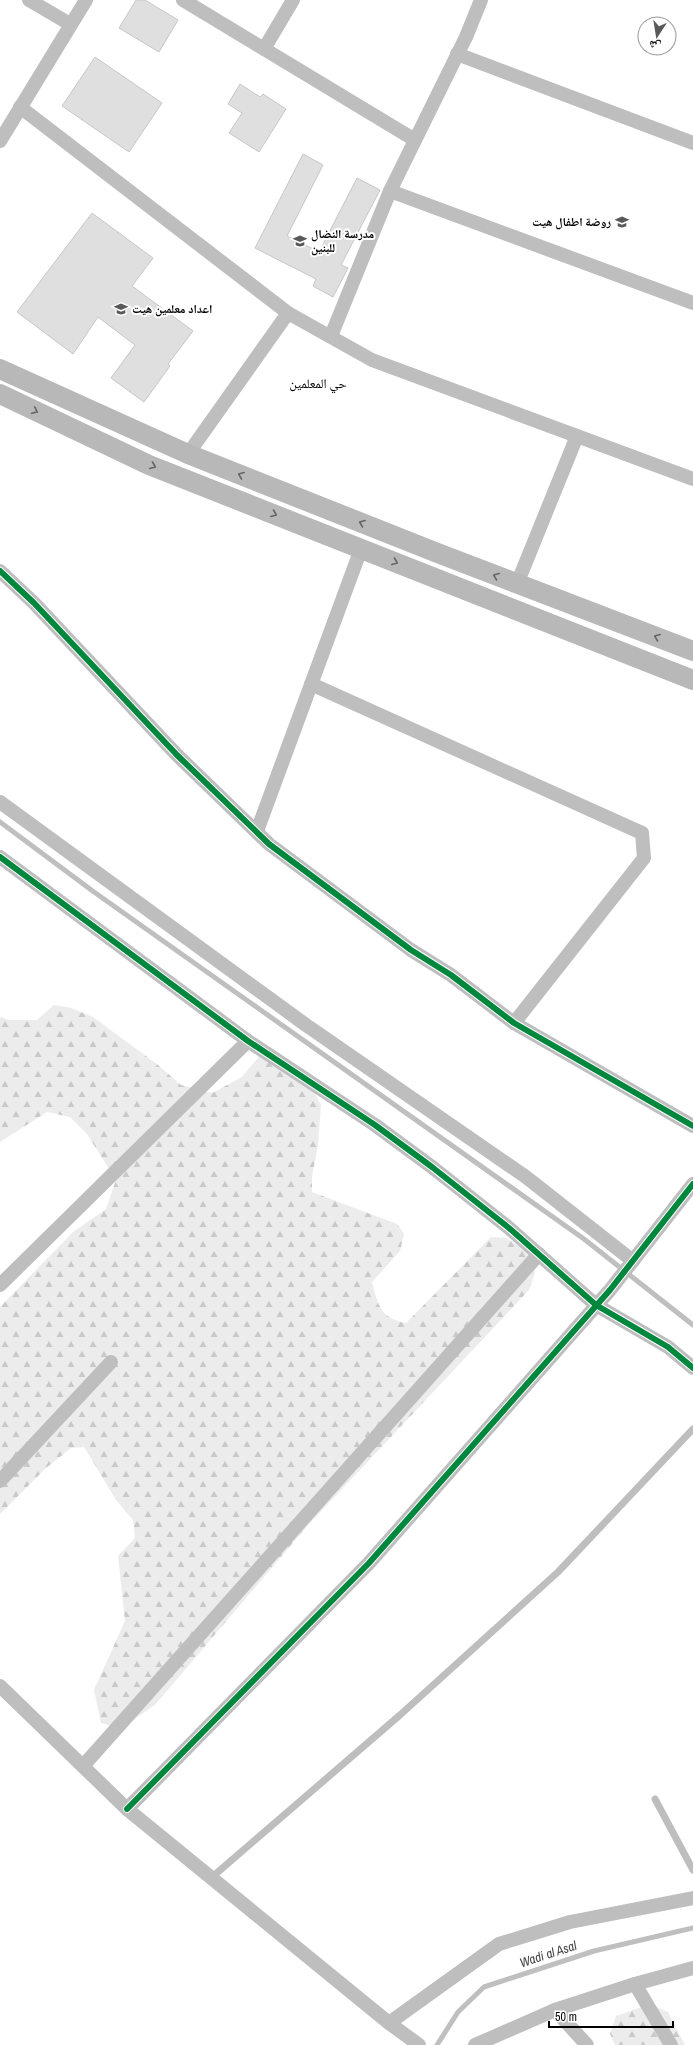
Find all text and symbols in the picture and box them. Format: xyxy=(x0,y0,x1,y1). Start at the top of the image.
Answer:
north arrow xyxy=(637,16,677,56)
text: ش xyxy=(647,37,662,54)
place label: روضة اطفال هيت xyxy=(532,214,611,230)
school or university icon: روضة اطفال هيت xyxy=(614,214,630,230)
place label: مدرسة النضال للبنين xyxy=(311,226,375,256)
school or university icon: مدرسة النضال للبنين xyxy=(292,233,308,249)
school or university icon: اعداد معلمين هيت xyxy=(113,301,129,317)
place label: اعداد معلمين هيت xyxy=(132,301,212,317)
district label: حي المعلمين xyxy=(289,375,347,394)
one-way arrow xyxy=(31,406,39,414)
one-way arrow xyxy=(149,462,156,470)
one-way arrow xyxy=(238,471,245,479)
one-way arrow xyxy=(270,510,277,518)
one-way arrow xyxy=(358,520,366,528)
one-way arrow xyxy=(390,557,398,565)
one-way arrow xyxy=(493,572,500,580)
one-way arrow xyxy=(653,634,660,642)
water label: Wadi al Asal xyxy=(517,1937,579,1971)
scale bar xyxy=(549,2003,673,2029)
text: 50 m xyxy=(555,2009,577,2025)

